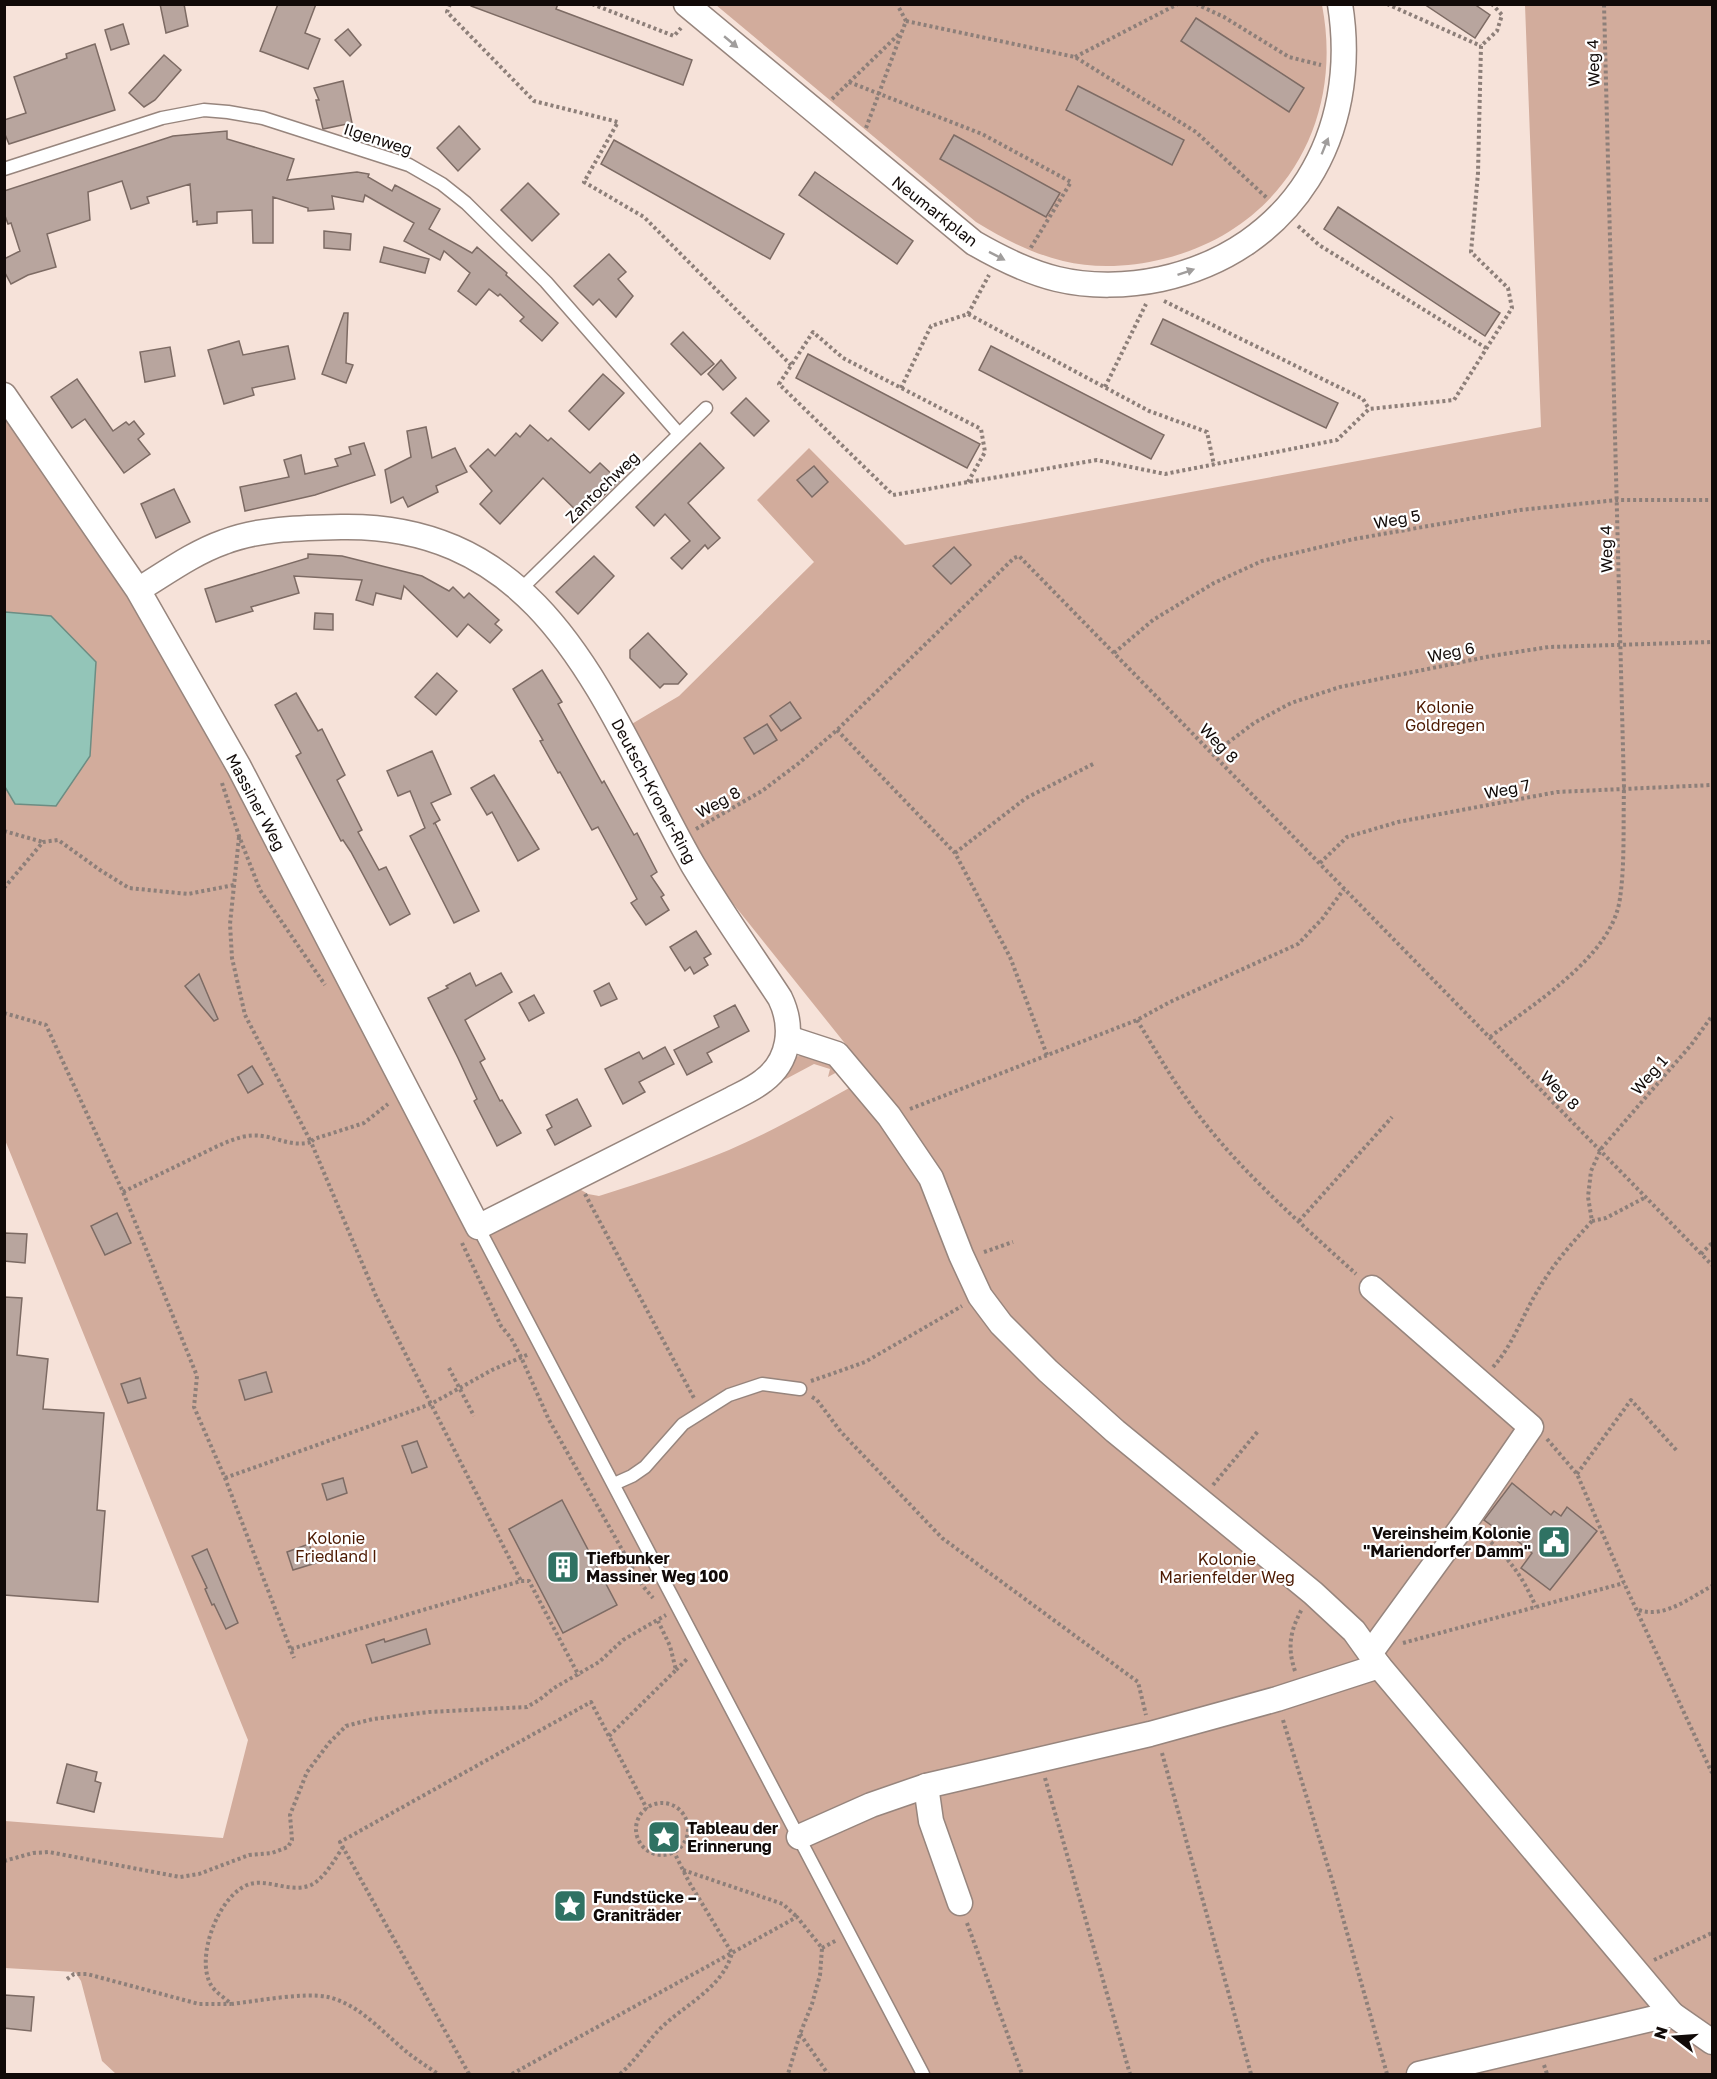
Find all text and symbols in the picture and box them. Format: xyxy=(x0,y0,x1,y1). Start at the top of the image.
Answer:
one-way arrow xyxy=(723,35,738,48)
street label: Weg 4 xyxy=(1582,39,1604,87)
street label: Ilgenweg xyxy=(341,119,415,159)
one-way arrow xyxy=(1320,136,1330,154)
street label: Neumarkplan xyxy=(888,171,982,251)
one-way arrow xyxy=(989,251,1006,261)
one-way arrow xyxy=(1177,267,1195,277)
street label: Zantochweg xyxy=(561,447,643,527)
street label: Weg 5 xyxy=(1372,505,1422,533)
street label: Weg 4 xyxy=(1596,525,1616,573)
street label: Weg 6 xyxy=(1426,637,1476,667)
park label: Kolonie Goldregen xyxy=(1405,697,1485,735)
street label: Deutsch-Kroner-Ring xyxy=(607,715,701,867)
street label: Weg 8 xyxy=(1195,719,1243,767)
street label: Massiner Weg xyxy=(222,750,290,854)
street label: Weg 7 xyxy=(1482,775,1532,803)
street label: Weg 8 xyxy=(692,782,744,822)
street label: Weg 1 xyxy=(1626,1051,1672,1099)
street label: Weg 8 xyxy=(1536,1066,1584,1114)
place label: Vereinsheim Kolonie "Mariendorfer Damm" xyxy=(1363,1523,1531,1561)
public building icon: Vereinsheim Kolonie "Mariendorfer Damm" xyxy=(1536,1524,1572,1560)
park label: Kolonie Friedland I xyxy=(295,1528,377,1566)
place label: Tiefbunker Massiner Weg 100 xyxy=(586,1548,729,1586)
building icon: Tiefbunker Massiner Weg 100 xyxy=(545,1549,581,1585)
park label: Kolonie Marienfelder Weg xyxy=(1159,1549,1295,1587)
place label: Tableau der Erinnerung xyxy=(687,1818,778,1856)
place icon: Tableau der Erinnerung xyxy=(646,1819,682,1855)
place label: Fundstücke – Graniträder xyxy=(593,1887,697,1925)
place icon: Fundstücke – Graniträder xyxy=(552,1888,588,1924)
north arrow xyxy=(1645,2007,1705,2067)
text: N xyxy=(1649,2024,1672,2041)

